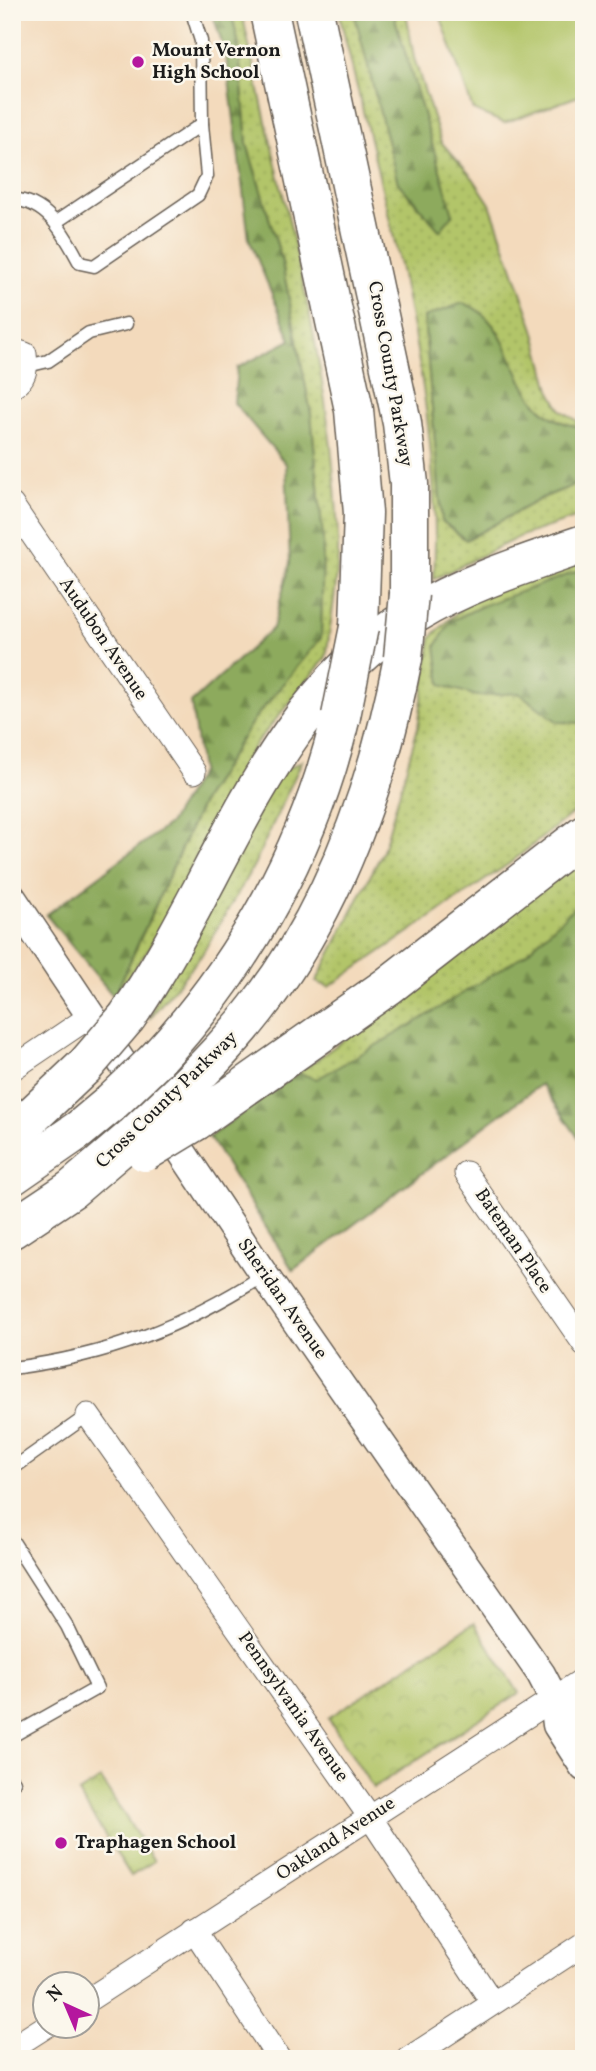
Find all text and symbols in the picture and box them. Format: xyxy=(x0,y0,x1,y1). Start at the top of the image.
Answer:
place label: Mount Vernon High School xyxy=(152,38,281,86)
marker: Mount Vernon High School xyxy=(130,54,146,70)
street label: Cross County Parkway xyxy=(361,279,419,469)
street label: Audubon Avenue xyxy=(52,572,154,706)
street label: Cross County Parkway xyxy=(90,1025,244,1175)
street label: Bateman Place xyxy=(468,1183,558,1299)
street label: Sheridan Avenue xyxy=(231,1233,333,1365)
street label: Pennsylvania Avenue xyxy=(231,1627,355,1787)
street label: Oakland Avenue xyxy=(272,1791,400,1887)
place label: Traphagen School xyxy=(75,1830,236,1856)
marker: Traphagen School xyxy=(53,1835,69,1851)
north arrow xyxy=(32,1969,102,2039)
text: N xyxy=(42,1980,70,2008)

